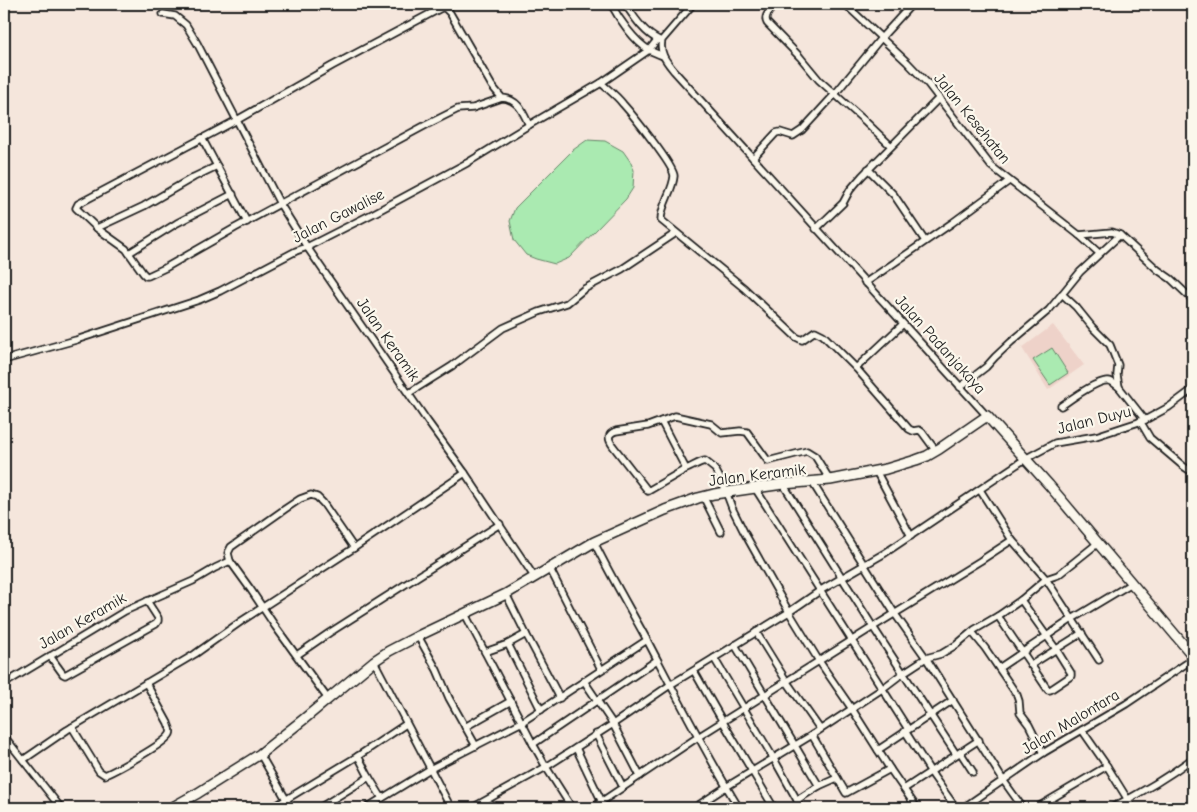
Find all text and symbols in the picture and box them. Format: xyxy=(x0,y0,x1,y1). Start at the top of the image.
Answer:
street label: Jalan Kesehatan xyxy=(930,70,1014,167)
street label: Jalan Gawalise xyxy=(290,185,387,247)
street label: Jalan Padanjakaya xyxy=(891,292,989,398)
street label: Jalan Keramik xyxy=(353,295,424,385)
street label: Jalan Duyu xyxy=(1056,402,1133,438)
street label: Jalan Keramik xyxy=(708,460,807,490)
street label: Jalan Keramik xyxy=(36,589,129,653)
street label: Jalan Malontara xyxy=(1018,686,1123,758)

